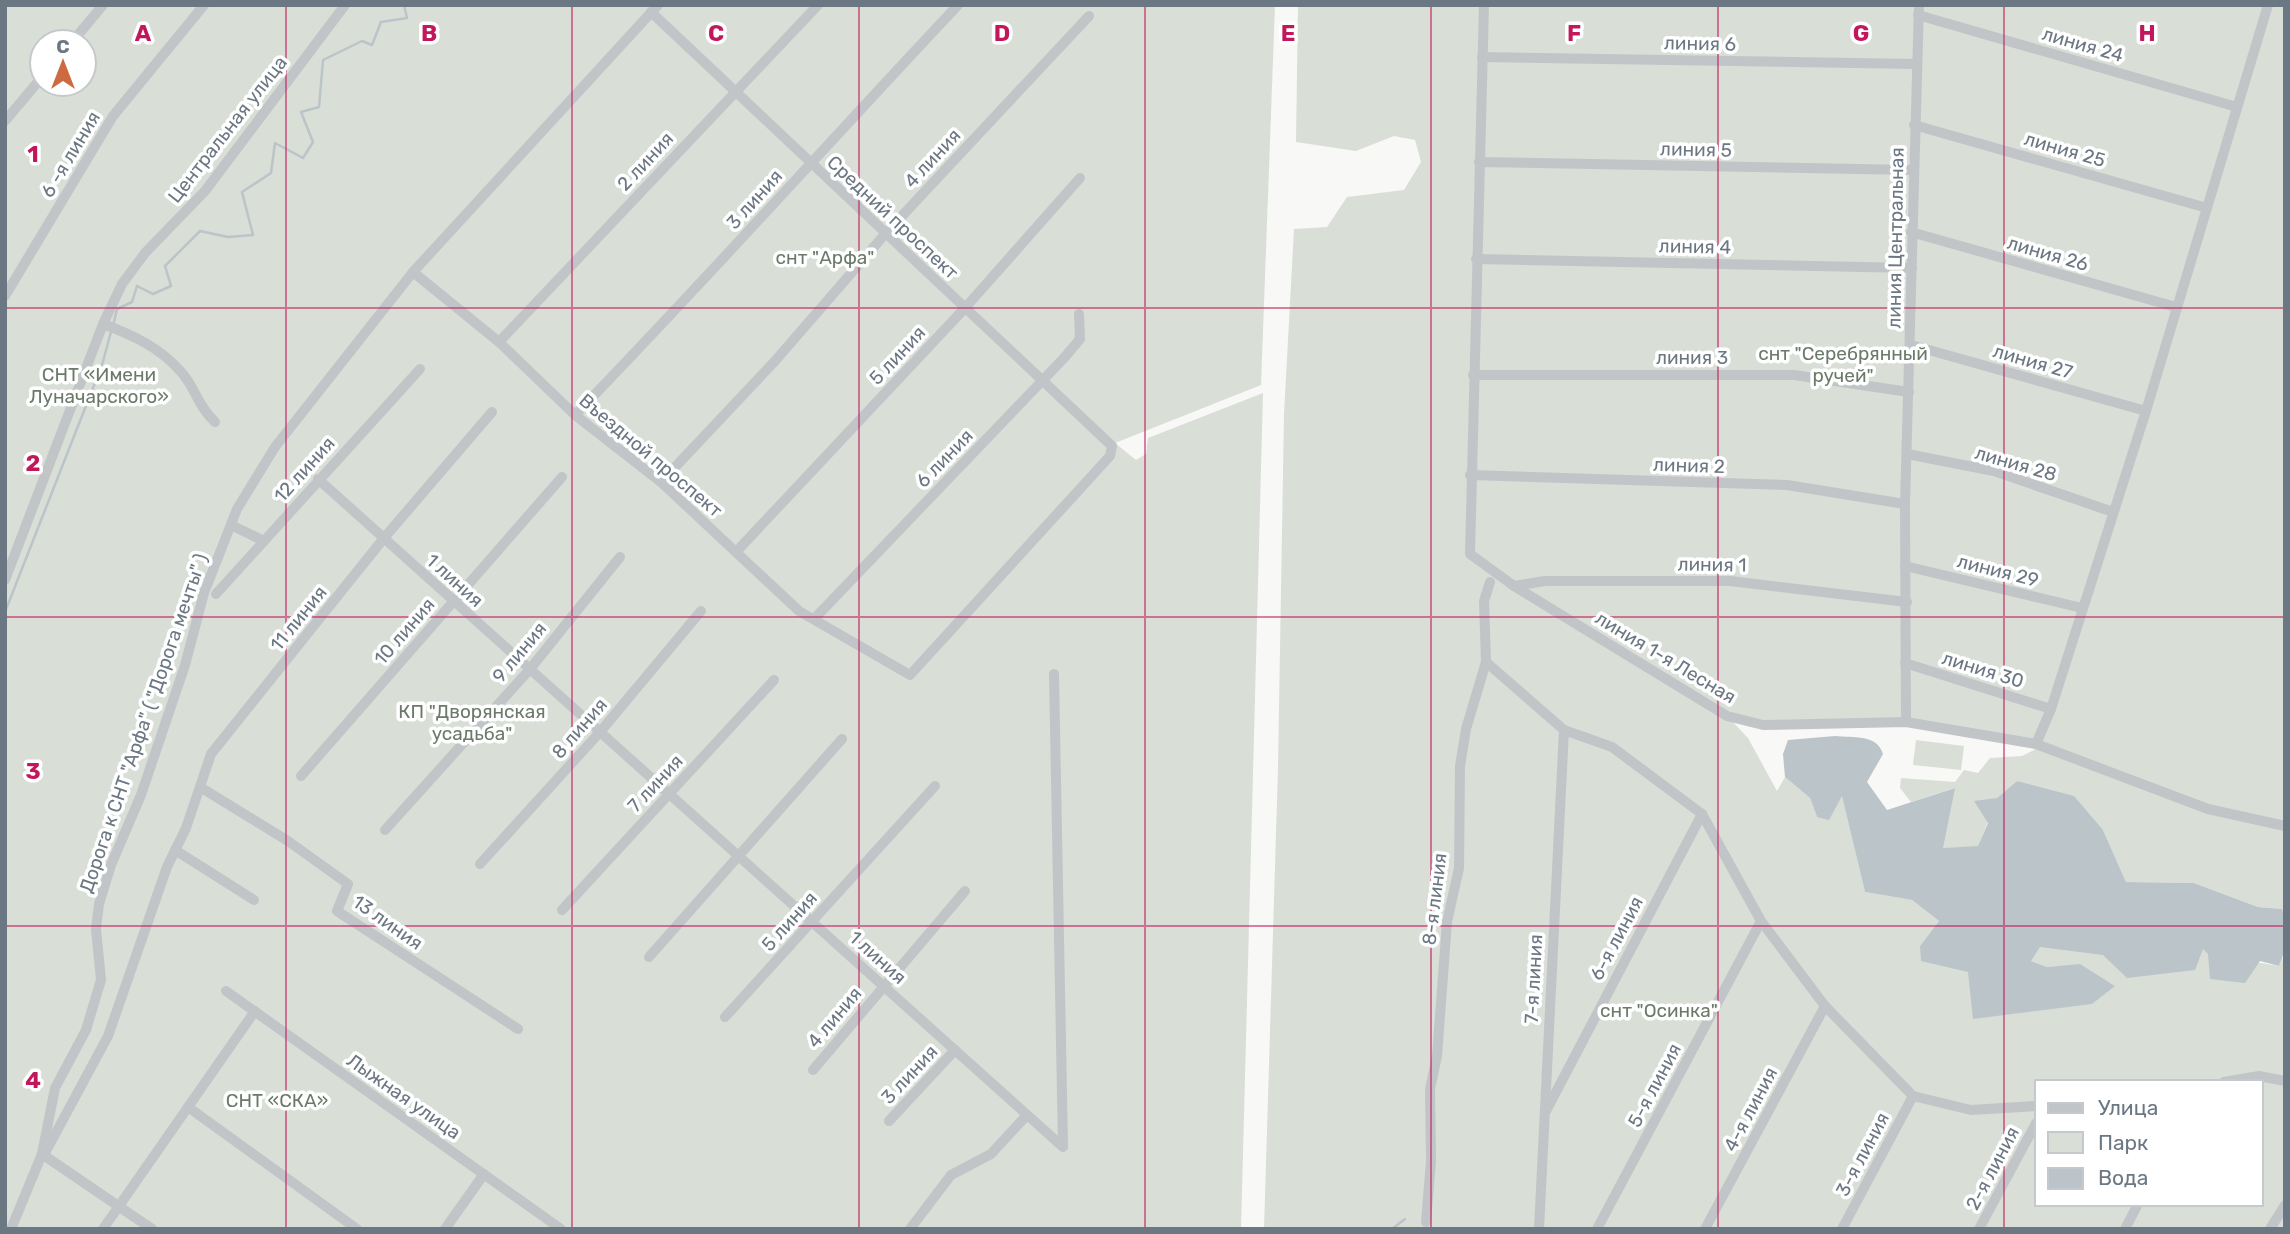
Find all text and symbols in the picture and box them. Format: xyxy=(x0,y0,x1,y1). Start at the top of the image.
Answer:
text: A xyxy=(135,19,152,47)
text: B xyxy=(421,19,437,47)
text: C xyxy=(708,19,724,47)
text: D xyxy=(994,19,1010,47)
text: E xyxy=(1281,19,1295,47)
text: F xyxy=(1567,19,1581,47)
text: G xyxy=(1853,19,1869,47)
text: H xyxy=(2138,19,2156,47)
street label: линия 24 xyxy=(2040,22,2126,67)
north arrow xyxy=(28,28,98,98)
street label: линия 6 xyxy=(1664,31,1736,56)
text: С xyxy=(56,35,70,58)
street label: Центральная улица xyxy=(163,51,292,207)
street label: 6 -я линия xyxy=(36,107,105,202)
street label: 4 линия xyxy=(899,124,966,193)
street label: 2 линия xyxy=(612,127,678,195)
street label: линия 25 xyxy=(2022,127,2108,172)
street label: линия 5 xyxy=(1660,137,1732,162)
text: 1 xyxy=(27,140,39,168)
street label: линия Центральная xyxy=(1882,147,1909,329)
street label: Средний проспект xyxy=(822,151,963,284)
street label: 3 линия xyxy=(722,165,787,234)
street label: линия 26 xyxy=(2005,231,2091,276)
street label: линия 4 xyxy=(1659,234,1732,259)
park label: снт "Арфа" xyxy=(776,246,874,269)
street label: 5 линия xyxy=(864,321,930,390)
street label: линия 27 xyxy=(1990,339,2076,384)
park label: снт "Серебрянный ручей" xyxy=(1758,342,1928,387)
street label: линия 3 xyxy=(1656,346,1728,369)
park label: СНТ «Имени Луначарского» xyxy=(29,363,169,408)
street label: Въездной проспект xyxy=(574,389,727,522)
street label: 6 линия xyxy=(911,424,978,492)
street label: 12 линия xyxy=(269,432,340,507)
street label: линия 28 xyxy=(1972,441,2059,486)
text: 2 xyxy=(26,449,40,477)
street label: линия 2 xyxy=(1653,453,1725,478)
street label: 1 линия xyxy=(421,549,488,612)
street label: линия 29 xyxy=(1955,549,2041,592)
street label: Дорога к СНТ "Арфа" ( "Дорога мечты" ) xyxy=(74,551,212,896)
street label: линия 1 xyxy=(1677,552,1747,577)
street label: 11 линия xyxy=(265,581,332,655)
street label: 10 линия xyxy=(369,593,440,669)
street label: линия 1-я Лесная xyxy=(1591,606,1740,708)
street label: 9 линия xyxy=(487,617,551,687)
street label: линия 30 xyxy=(1939,646,2026,693)
street label: 8 линия xyxy=(547,693,612,763)
park label: КП "Дворянская усадьба" xyxy=(398,700,546,745)
street label: 7 линия xyxy=(623,750,688,817)
text: 3 xyxy=(25,757,41,785)
street label: 8-я линия xyxy=(1417,852,1452,946)
street label: 5 линия xyxy=(757,887,822,956)
street label: 13 линия xyxy=(348,890,427,955)
street label: 6-я линия xyxy=(1585,892,1648,984)
street label: 1 линия xyxy=(844,926,911,989)
street label: 7-я линия xyxy=(1520,934,1547,1024)
street label: 4 линия xyxy=(802,982,867,1053)
park label: снт "Осинка" xyxy=(1600,999,1718,1022)
street label: 5-я линия xyxy=(1623,1039,1686,1131)
street label: 3 линия xyxy=(876,1040,942,1109)
street label: Лыжная улица xyxy=(342,1049,465,1144)
street label: 4-я линия xyxy=(1719,1063,1782,1155)
text: 4 xyxy=(25,1066,41,1094)
legend xyxy=(2035,1080,2262,1206)
park label: СНТ «СКА» xyxy=(226,1089,328,1112)
text: Улица xyxy=(2098,1095,2158,1120)
street label: 3-я линия xyxy=(1831,1108,1894,1200)
street label: 2-я линия xyxy=(1961,1123,2024,1214)
text: Парк xyxy=(2098,1130,2148,1155)
text: Вода xyxy=(2098,1165,2148,1190)

